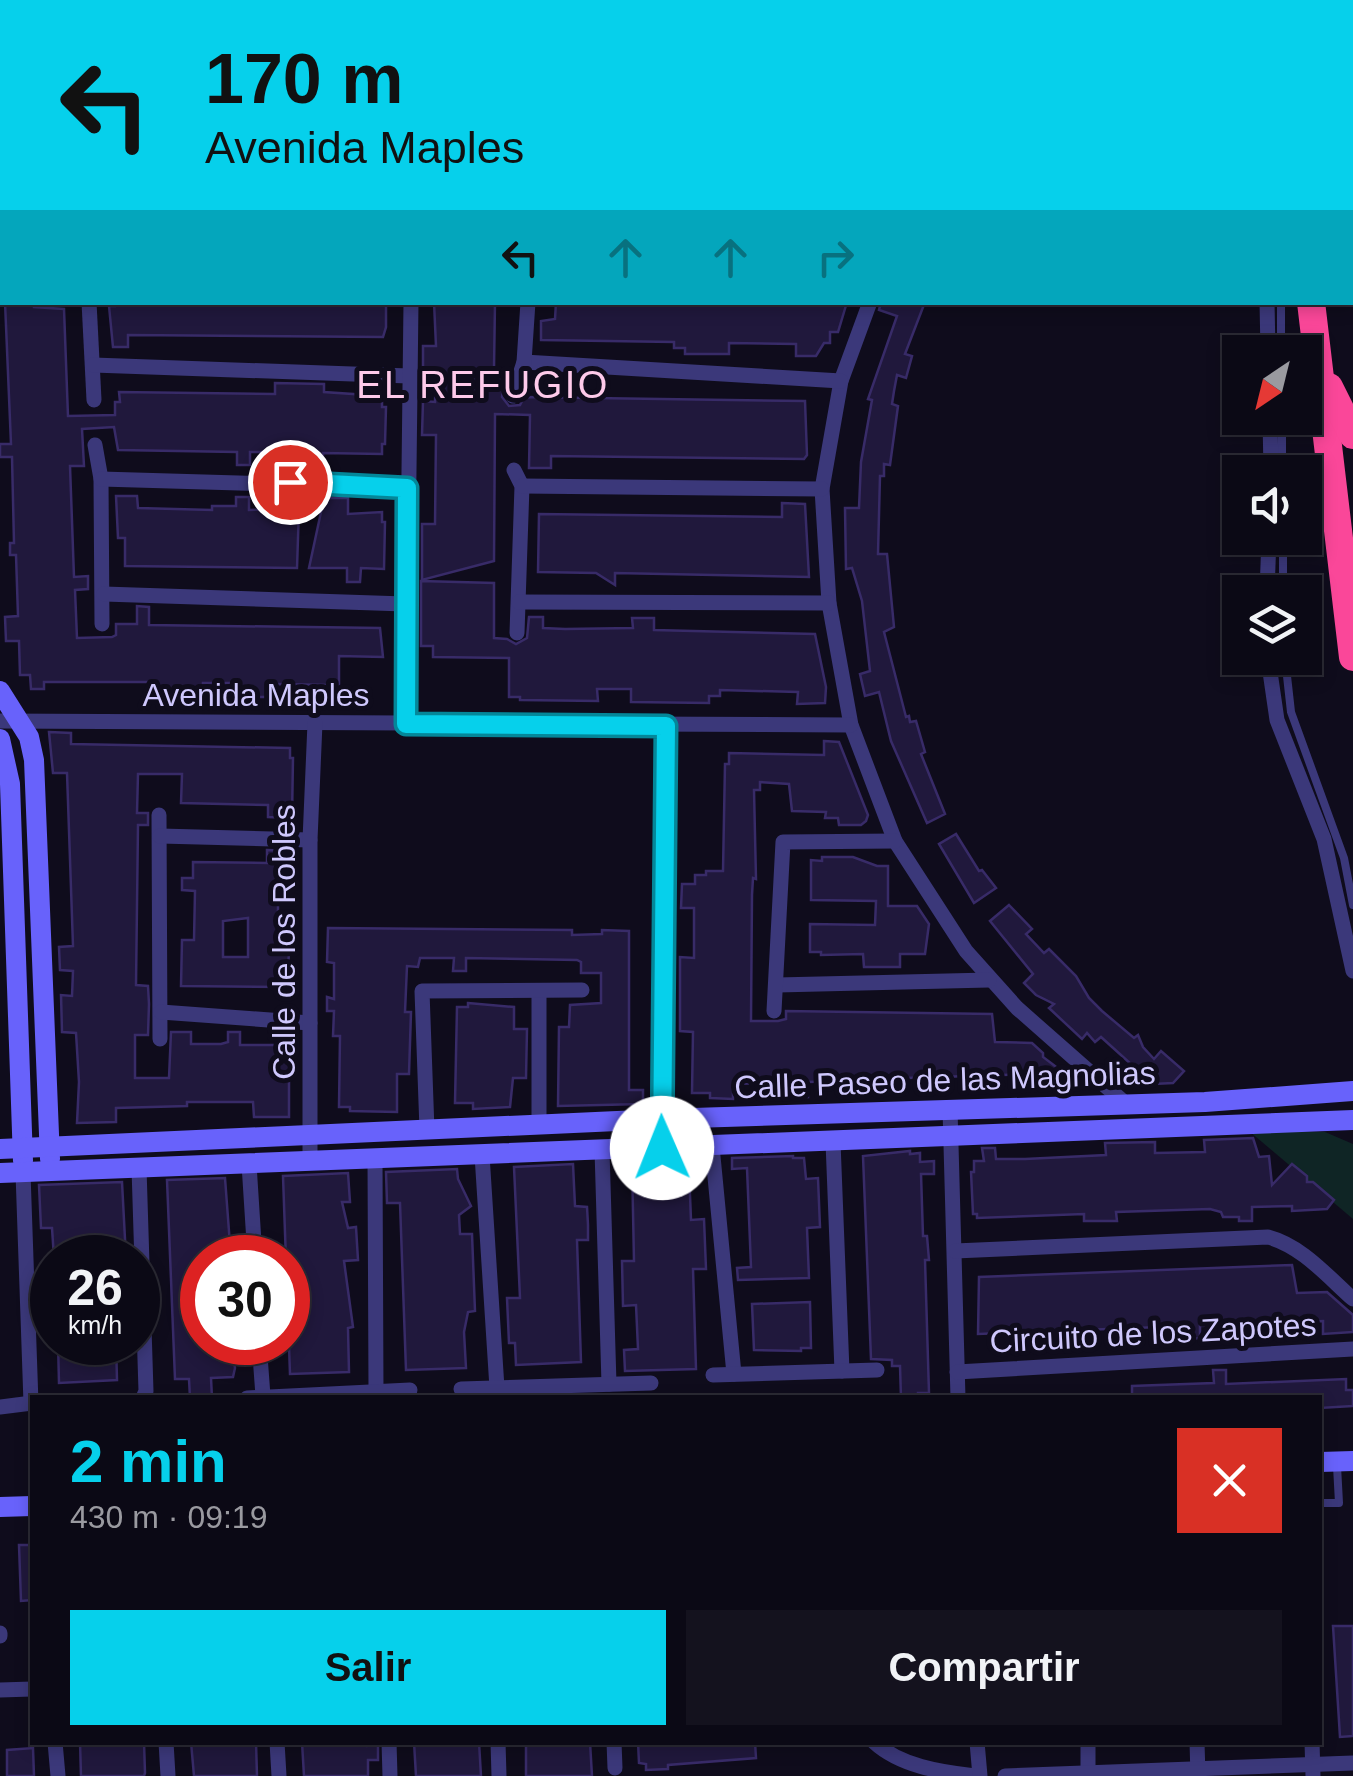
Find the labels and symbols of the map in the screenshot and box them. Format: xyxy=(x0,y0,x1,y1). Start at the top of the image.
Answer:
north arrow xyxy=(1222,335,1322,435)
district label: EL REFUGIO xyxy=(356,364,610,406)
pin xyxy=(248,440,333,525)
street label: Avenida Maples xyxy=(142,677,370,713)
street label: Calle de los Robles xyxy=(266,804,302,1080)
street label: Calle Paseo de las Magnolias xyxy=(734,1055,1156,1105)
position arrow xyxy=(610,1096,714,1200)
speed limit sign: 30 xyxy=(180,1235,310,1365)
street label: Circuito de los Zapotes xyxy=(989,1306,1317,1360)

